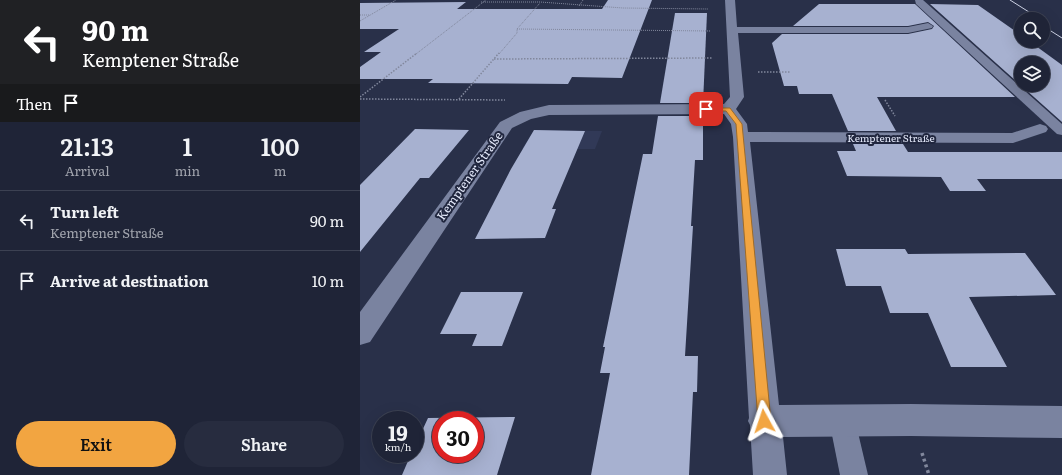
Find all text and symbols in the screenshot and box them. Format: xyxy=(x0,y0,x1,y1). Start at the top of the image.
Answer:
text: 90 m xyxy=(82,8,149,50)
map controls xyxy=(1014,12,1050,92)
button: search xyxy=(1014,12,1050,48)
icon: left xyxy=(16,16,68,68)
text: Kemptener Straße xyxy=(82,46,239,73)
button: layers xyxy=(1014,56,1050,92)
text: Then xyxy=(16,92,52,115)
icon: arrive xyxy=(60,92,82,114)
pin xyxy=(689,92,723,126)
icon: arrive xyxy=(695,98,717,120)
street label: Kemptener Straße xyxy=(432,127,507,223)
text: 21:13 xyxy=(61,128,114,163)
text: 1 xyxy=(182,128,192,163)
text: 100 xyxy=(261,128,299,163)
street label: Kemptener Straße xyxy=(847,130,935,145)
text: Arrival xyxy=(65,161,110,180)
text: min xyxy=(175,161,200,180)
text: m xyxy=(274,161,286,180)
text: Turn left xyxy=(50,200,119,223)
text: 90 m xyxy=(310,209,344,232)
icon: left xyxy=(16,210,38,232)
text: Kemptener Straße xyxy=(50,223,164,242)
text: Arrive at destination xyxy=(50,269,209,292)
text: 10 m xyxy=(312,269,344,292)
icon: arrive xyxy=(16,270,38,292)
position arrow xyxy=(743,400,785,442)
speed limit sign: 30 xyxy=(432,411,484,463)
text: 19 xyxy=(388,417,408,447)
button: Exit xyxy=(16,421,176,467)
button: Share xyxy=(184,421,344,467)
text: km/h xyxy=(385,439,411,454)

